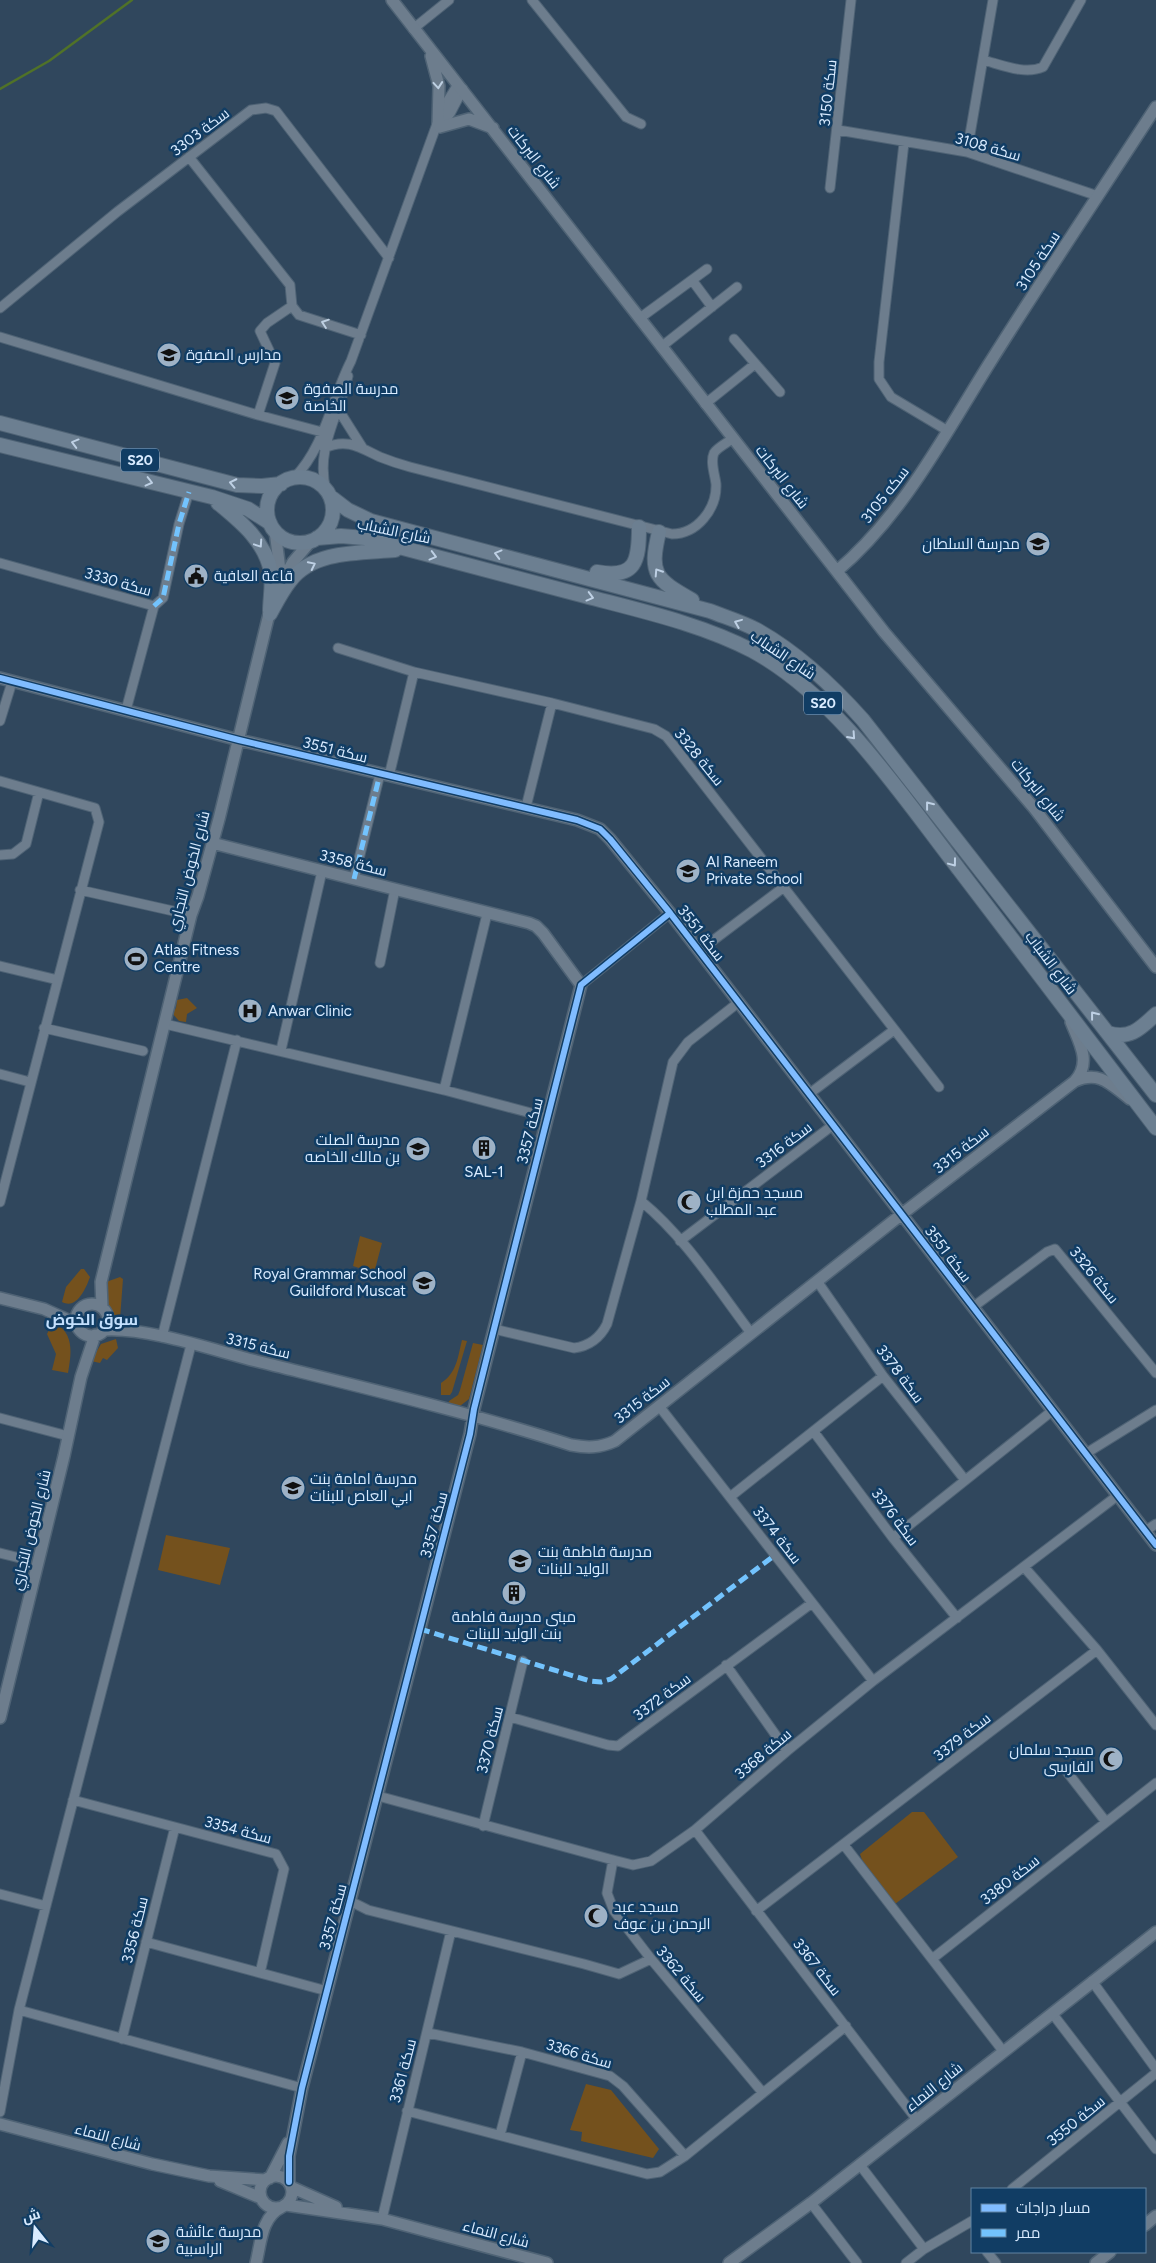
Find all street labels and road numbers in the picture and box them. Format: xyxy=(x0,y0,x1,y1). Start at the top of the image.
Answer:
street label: سكة 3150 xyxy=(816,59,840,127)
street label: سكة 3303 xyxy=(167,104,233,160)
street label: شارع البركات xyxy=(502,122,564,194)
street label: سكة 3108 xyxy=(953,129,1023,165)
street label: سكة 3105 xyxy=(1012,228,1064,294)
street label: شارع البركات xyxy=(750,442,812,514)
road number: S20 xyxy=(121,448,159,472)
street label: سكه 3105 xyxy=(857,463,913,527)
street label: شارع الشباب xyxy=(355,514,432,550)
street label: سكة 3330 xyxy=(82,564,154,600)
street label: شارع الشباب xyxy=(746,627,819,685)
road number: S20 xyxy=(804,691,842,714)
street label: سكة 3328 xyxy=(670,725,728,789)
street label: سكة 3551 xyxy=(301,733,369,767)
street label: شارع البركات xyxy=(1006,755,1069,826)
street label: شارع الخوض التجاري xyxy=(164,809,217,934)
street label: سكة 3358 xyxy=(317,846,389,880)
street label: سكة 3551 xyxy=(674,901,728,965)
street label: شارع الشباب xyxy=(1020,928,1081,999)
street label: سكة 3357 xyxy=(513,1096,547,1166)
street label: سكة 3316 xyxy=(752,1118,816,1172)
street label: سكة 3315 xyxy=(930,1123,992,1177)
street label: سكة 3551 xyxy=(921,1222,975,1286)
street label: سكة 3326 xyxy=(1066,1243,1122,1307)
street label: سكة 3315 xyxy=(224,1329,292,1363)
street label: سكة 3378 xyxy=(872,1341,928,1407)
street label: سكة 3315 xyxy=(611,1373,673,1427)
street label: شارع الخوض التجاري xyxy=(7,1468,58,1593)
street label: سكة 3376 xyxy=(867,1485,923,1549)
street label: سكة 3357 xyxy=(417,1490,451,1560)
street label: سكة 3374 xyxy=(749,1503,805,1567)
street label: سكة 3372 xyxy=(630,1670,694,1724)
street label: سكة 3370 xyxy=(473,1705,507,1775)
street label: سكة 3379 xyxy=(930,1709,994,1765)
street label: سكة 3368 xyxy=(731,1725,795,1783)
street label: سكة 3354 xyxy=(202,1812,274,1848)
street label: سكة 3380 xyxy=(977,1851,1043,1909)
street label: سكة 3357 xyxy=(316,1882,350,1952)
street label: سكة 3356 xyxy=(118,1895,152,1965)
street label: سكة 3367 xyxy=(789,1935,845,1999)
street label: سكة 3362 xyxy=(652,1942,710,2006)
street label: سكة 3366 xyxy=(544,2035,614,2073)
street label: سكة 3361 xyxy=(386,2037,420,2105)
street label: شارع النماء xyxy=(902,2059,967,2117)
street label: سكة 3550 xyxy=(1043,2092,1109,2150)
street label: شارع النماء xyxy=(72,2120,143,2156)
street label: شارع النماء xyxy=(460,2217,531,2253)

